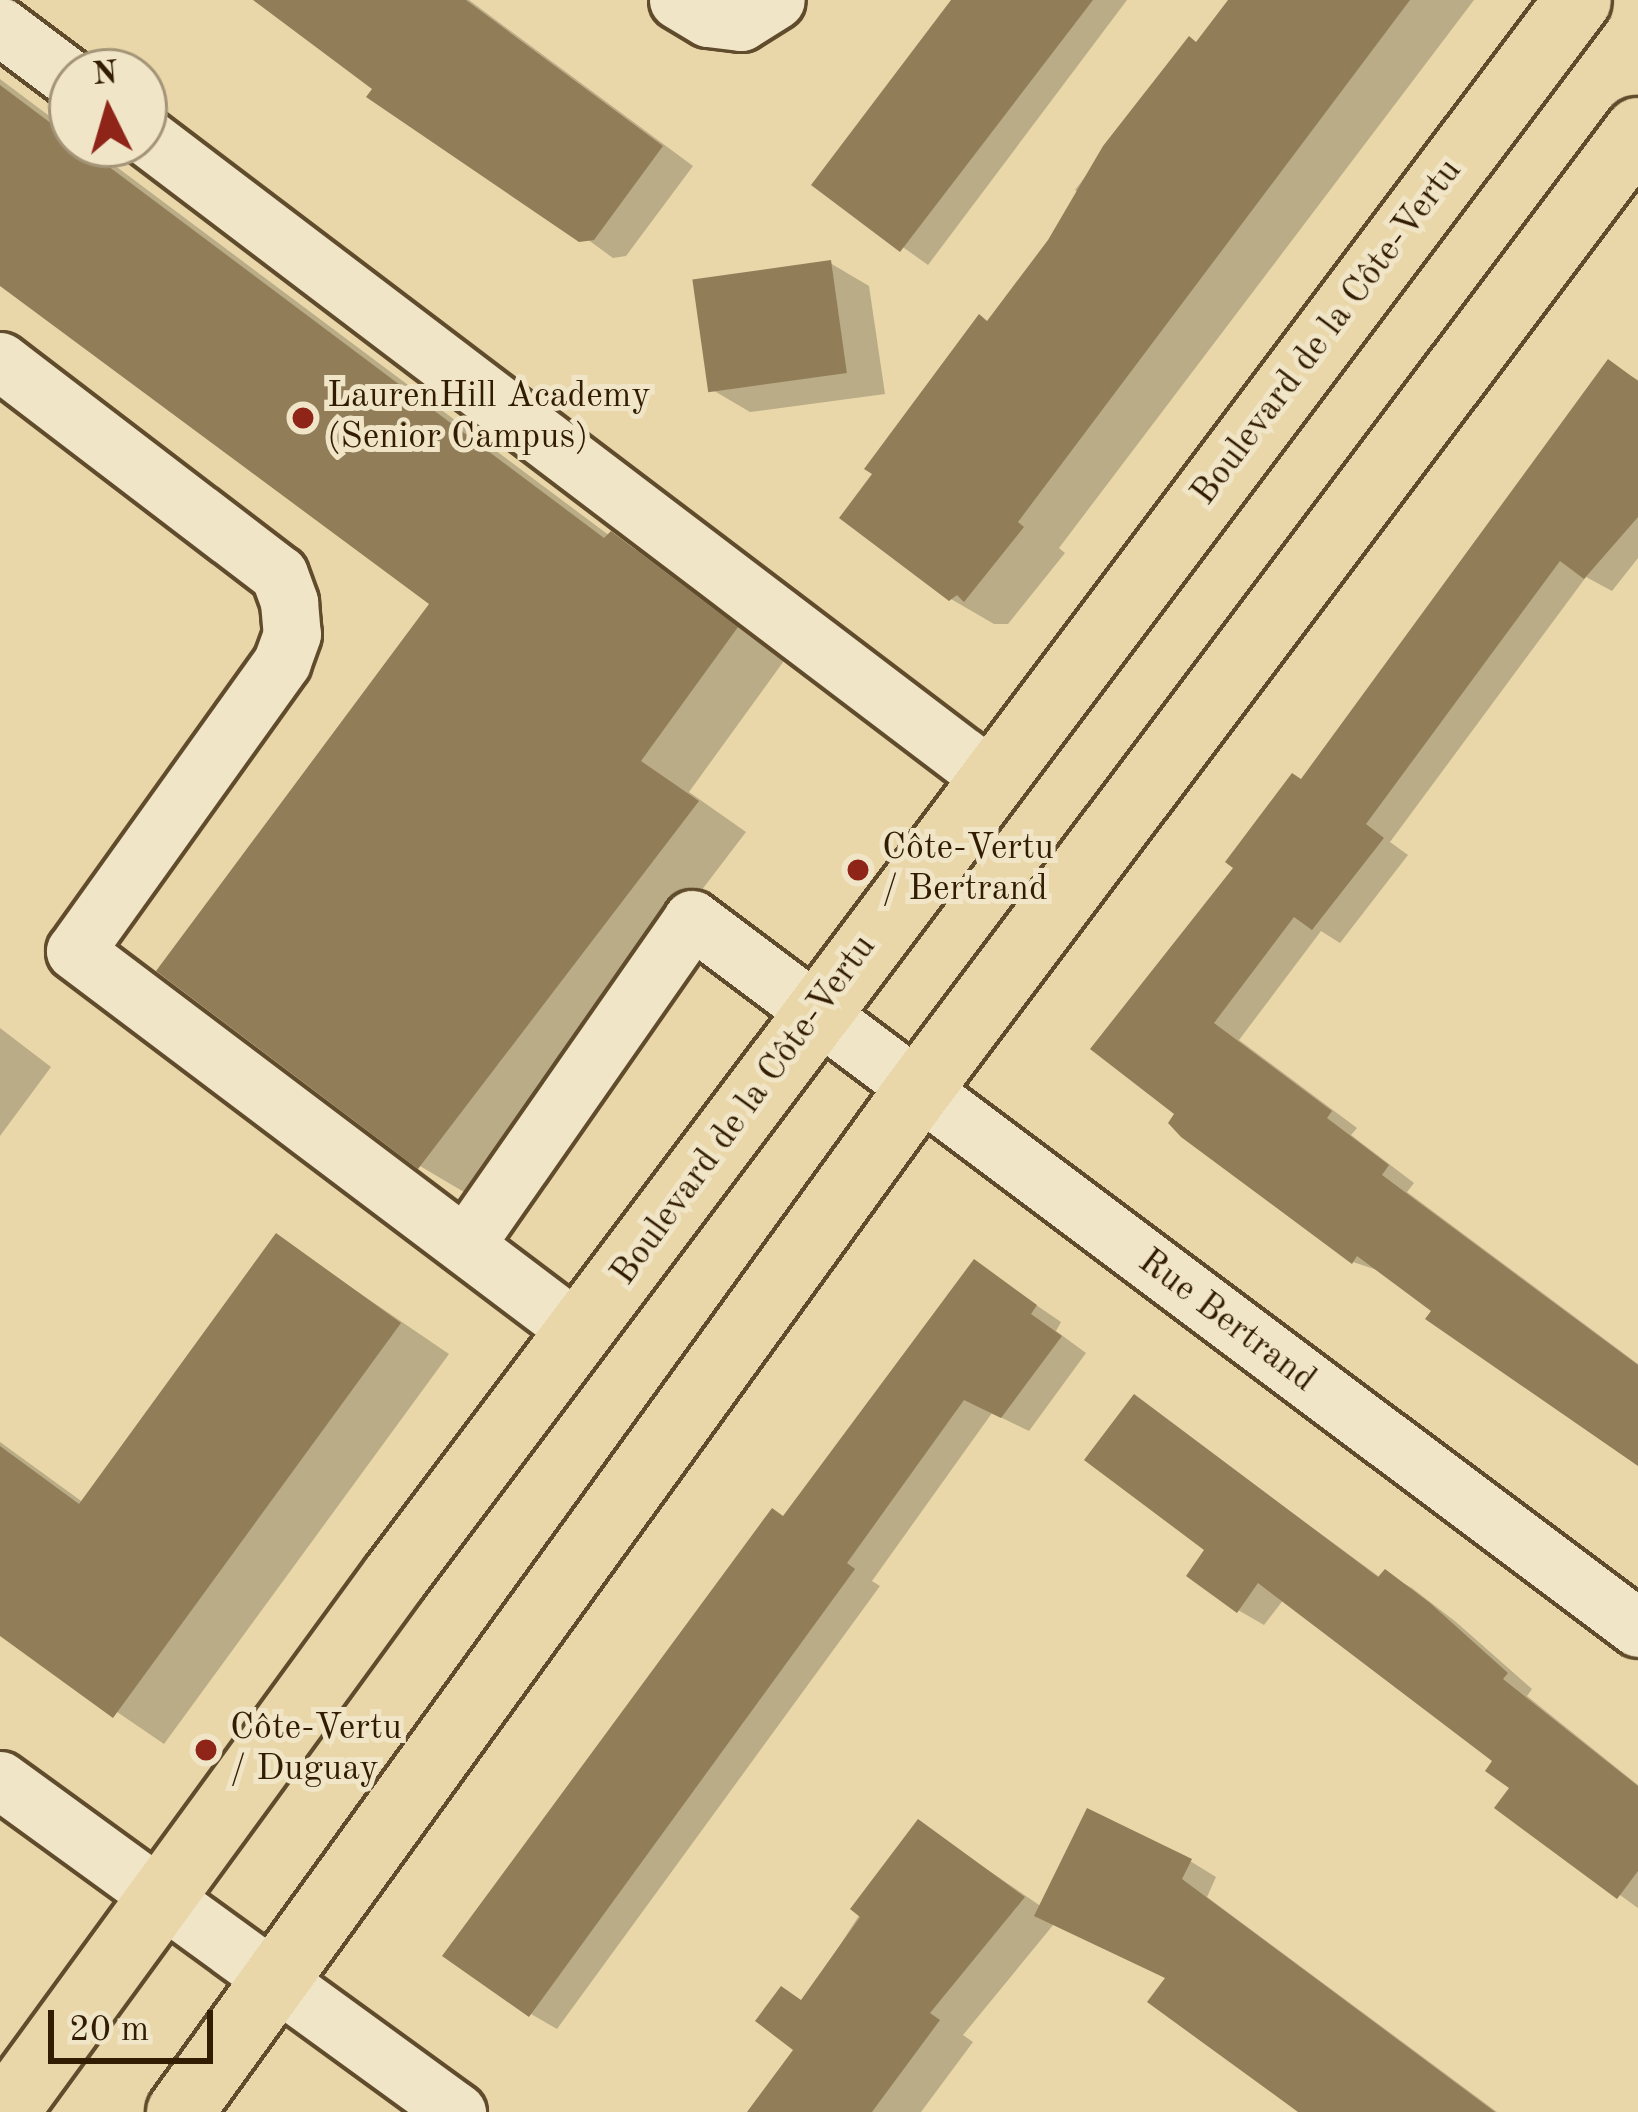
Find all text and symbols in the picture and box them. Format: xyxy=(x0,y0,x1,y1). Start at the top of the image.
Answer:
north arrow xyxy=(48,48,168,168)
text: N xyxy=(91,57,119,92)
street label: Boulevard de la Côte-Vertu xyxy=(1184,151,1472,515)
place label: LaurenHill Academy (Senior Campus) xyxy=(327,375,650,460)
marker: LaurenHill Academy (Senior Campus) xyxy=(290,405,316,431)
place label: Côte-Vertu / Bertrand xyxy=(882,827,1054,912)
marker: Côte-Vertu / Bertrand xyxy=(845,857,871,883)
street label: Boulevard de la Côte-Vertu xyxy=(603,927,887,1295)
street label: Rue Bertrand xyxy=(1129,1241,1323,1403)
place label: Côte-Vertu / Duguay xyxy=(230,1707,402,1792)
marker: Côte-Vertu / Duguay xyxy=(193,1737,219,1763)
scale bar xyxy=(54,1986,219,2060)
text: 20 m xyxy=(69,2013,149,2049)

